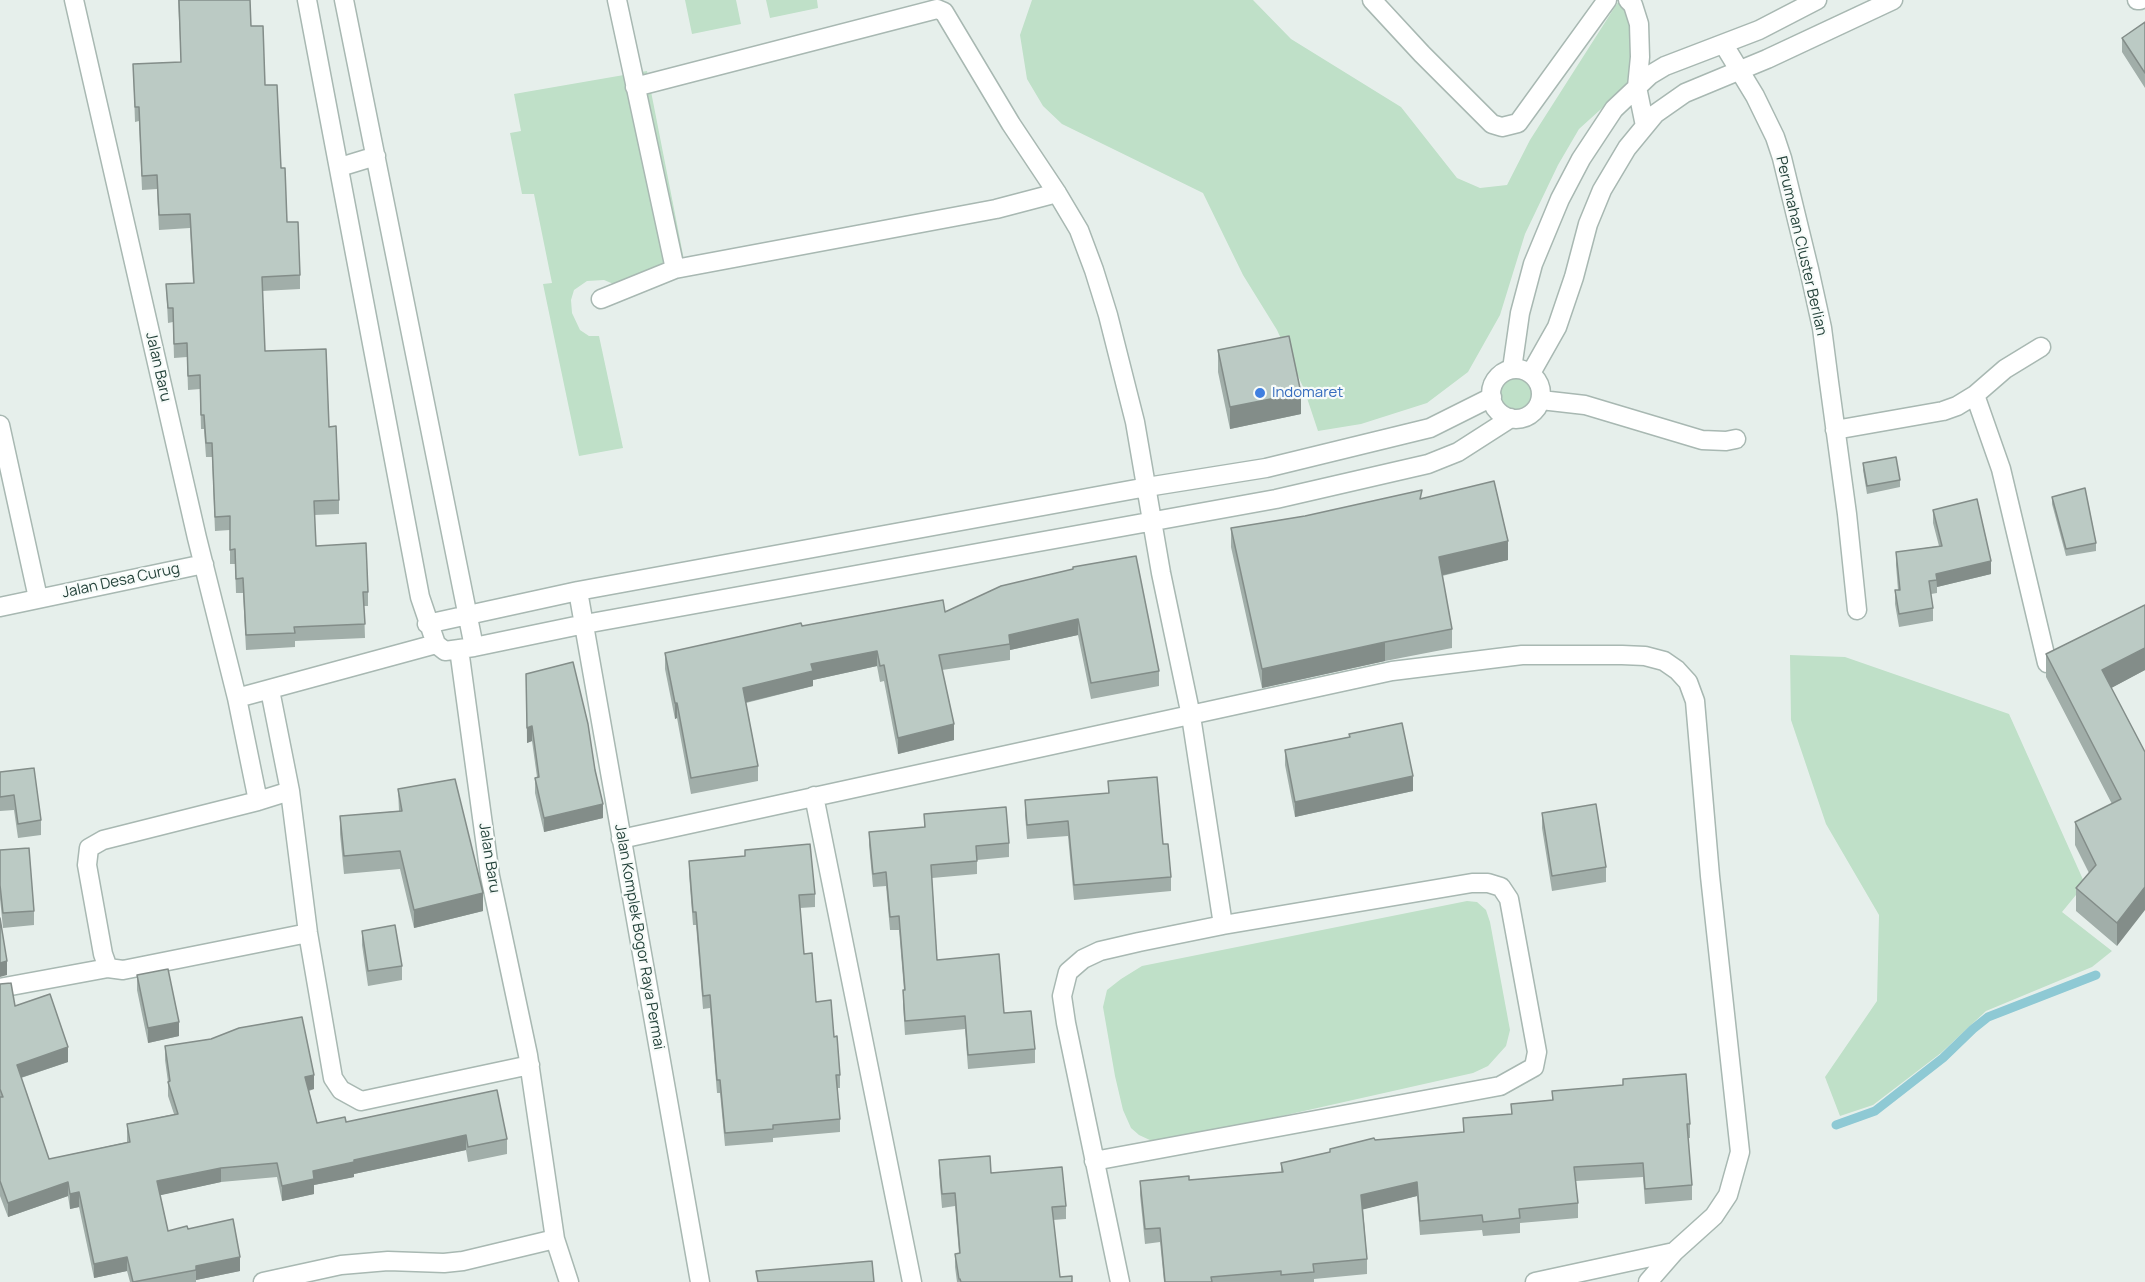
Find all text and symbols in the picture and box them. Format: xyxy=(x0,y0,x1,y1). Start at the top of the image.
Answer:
street label: Perumahan Cluster Berlian xyxy=(1772,154,1830,338)
street label: Jalan Baru xyxy=(141,330,175,404)
place label: Indomaret xyxy=(1272,384,1343,402)
marker: Indomaret xyxy=(1253,386,1267,400)
street label: Jalan Desa Curug xyxy=(60,560,182,602)
street label: Jalan Baru xyxy=(475,822,503,894)
street label: Jalan Komplek Bogor Raya Permai xyxy=(610,823,668,1051)

